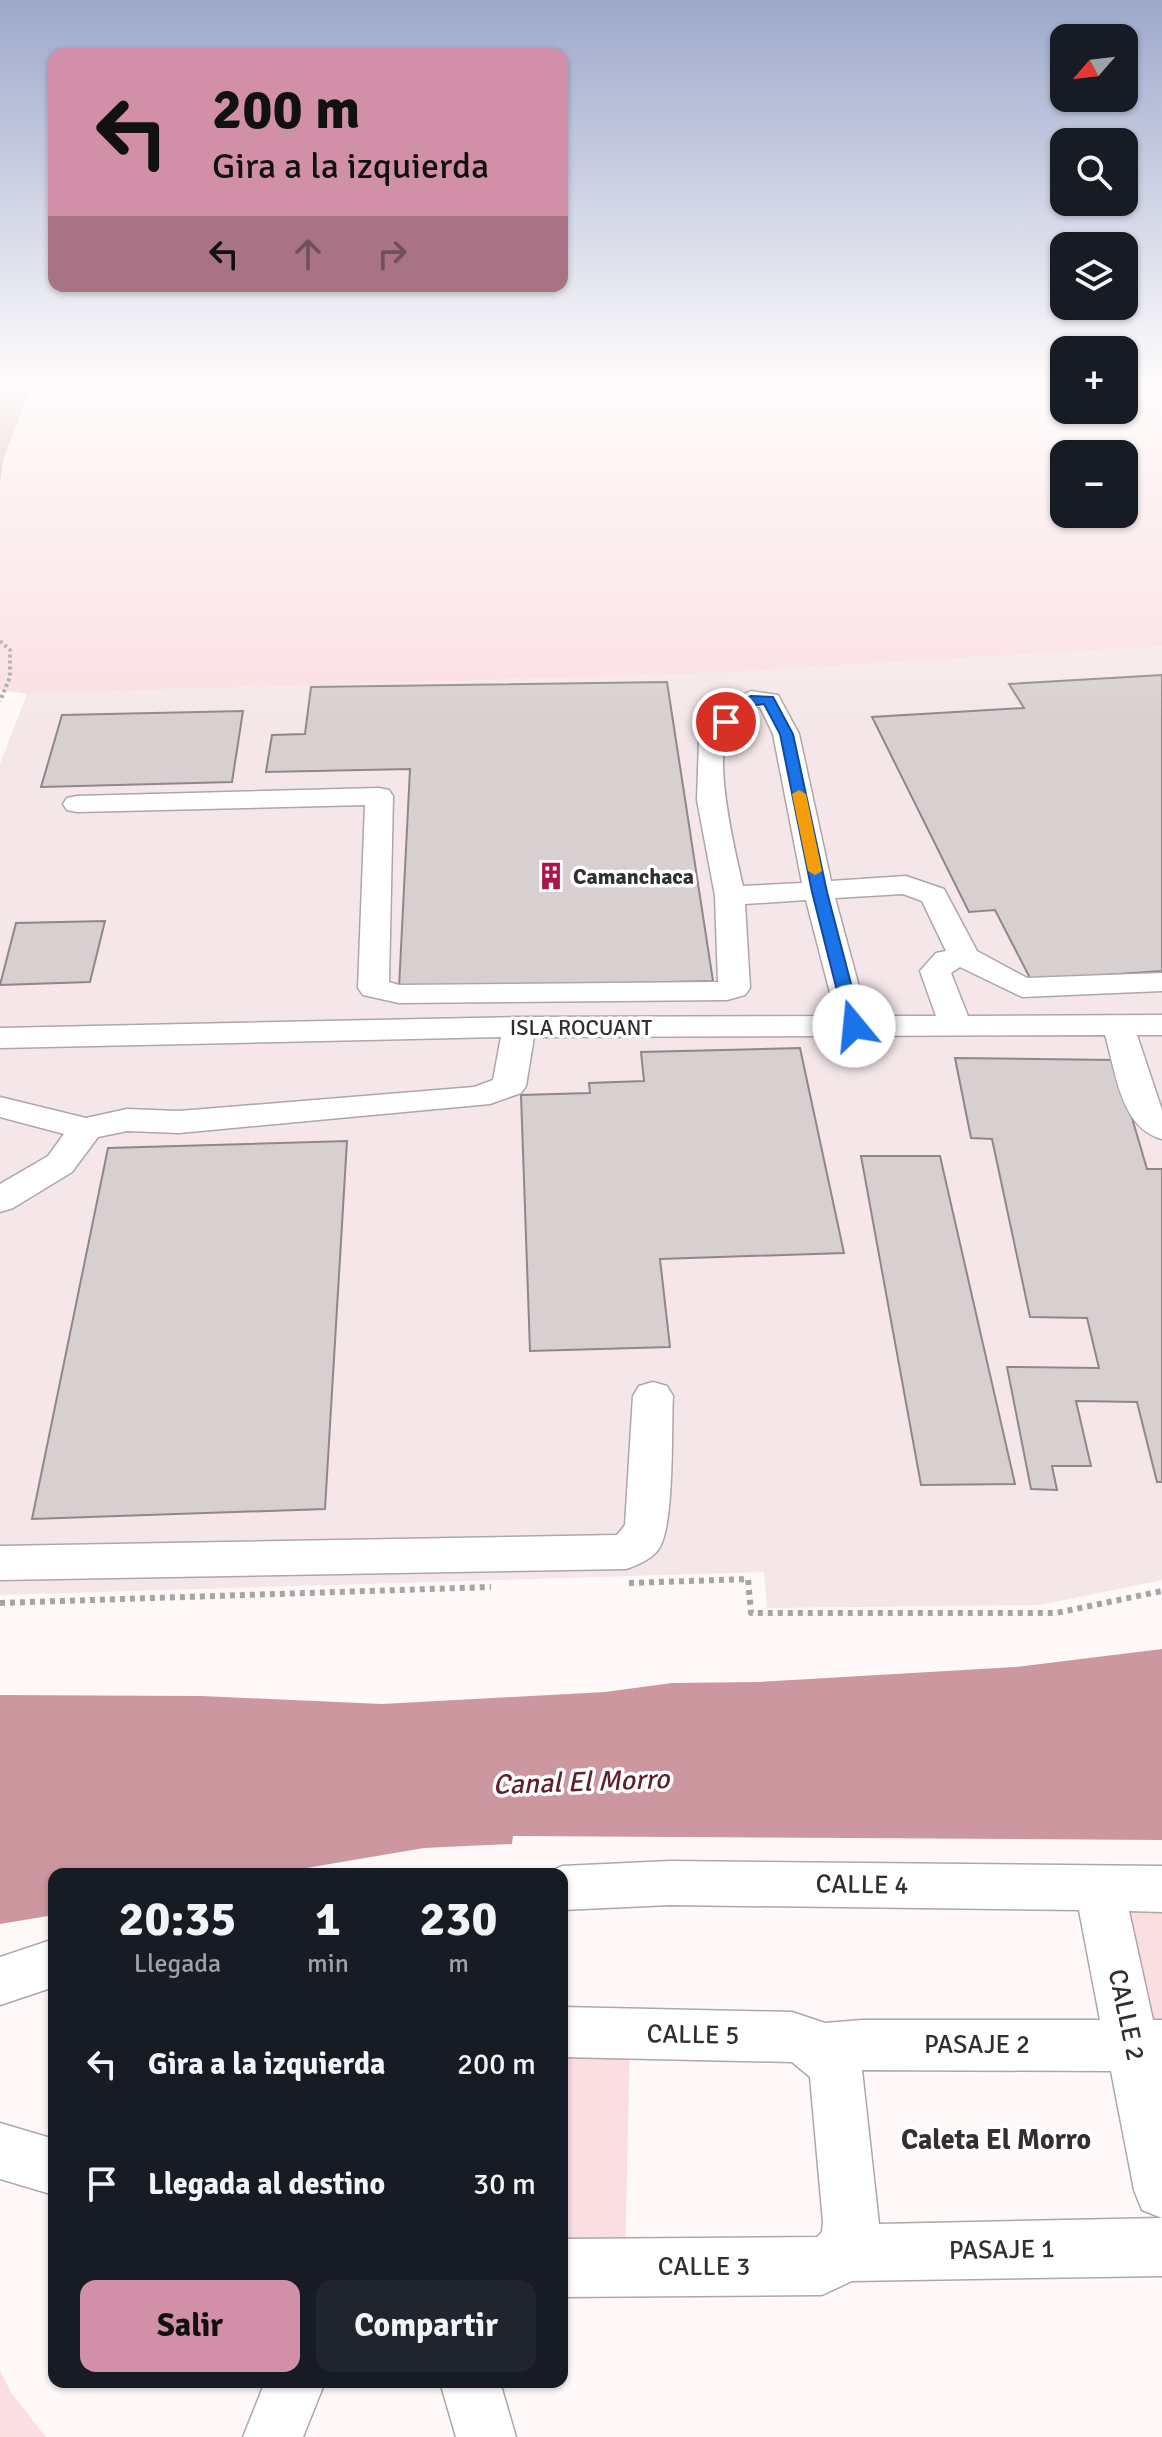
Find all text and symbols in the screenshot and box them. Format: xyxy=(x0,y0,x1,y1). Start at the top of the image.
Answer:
north arrow xyxy=(1050,24,1138,112)
map controls xyxy=(1050,24,1138,528)
text: 200 m xyxy=(212,75,360,144)
icon: left xyxy=(80,80,184,184)
button: search xyxy=(1050,128,1138,216)
text: Gira a la izquierda xyxy=(212,144,489,189)
icon: left xyxy=(202,232,246,276)
icon: ahead xyxy=(286,232,330,276)
icon: right xyxy=(370,232,414,276)
button: layers xyxy=(1050,232,1138,320)
button: + xyxy=(1050,336,1138,424)
button: − xyxy=(1050,440,1138,528)
pin xyxy=(692,688,760,756)
icon: arrive xyxy=(704,700,748,744)
building icon: Camanchaca xyxy=(536,861,566,891)
place label: Camanchaca xyxy=(573,863,694,890)
position arrow xyxy=(812,984,896,1068)
street label: ISLA ROCUANT xyxy=(510,1014,652,1041)
water label: Canal El Morro xyxy=(492,1762,671,1802)
street label: CALLE 4 xyxy=(815,1868,909,1902)
text: 20:35 xyxy=(119,1890,236,1949)
text: 1 xyxy=(315,1890,341,1949)
text: 230 xyxy=(420,1890,497,1949)
text: Llegada xyxy=(134,1948,221,1980)
text: min xyxy=(307,1948,349,1980)
text: m xyxy=(448,1948,469,1980)
street label: CALLE 2 xyxy=(1101,1966,1151,2064)
street label: CALLE 5 xyxy=(646,2018,740,2052)
street label: PASAJE 2 xyxy=(924,2029,1030,2061)
icon: left xyxy=(80,2042,124,2086)
text: Gira a la izquierda xyxy=(148,2046,385,2083)
text: 200 m xyxy=(457,2046,536,2083)
district label: Caleta El Morro xyxy=(901,2123,1091,2157)
icon: arrive xyxy=(80,2162,124,2206)
text: Llegada al destino xyxy=(148,2166,385,2203)
text: 30 m xyxy=(473,2166,536,2203)
street label: PASAJE 1 xyxy=(949,2233,1055,2267)
street label: CALLE 3 xyxy=(658,2251,750,2283)
button: Salir xyxy=(80,2280,300,2372)
button: Compartir xyxy=(316,2280,536,2372)

